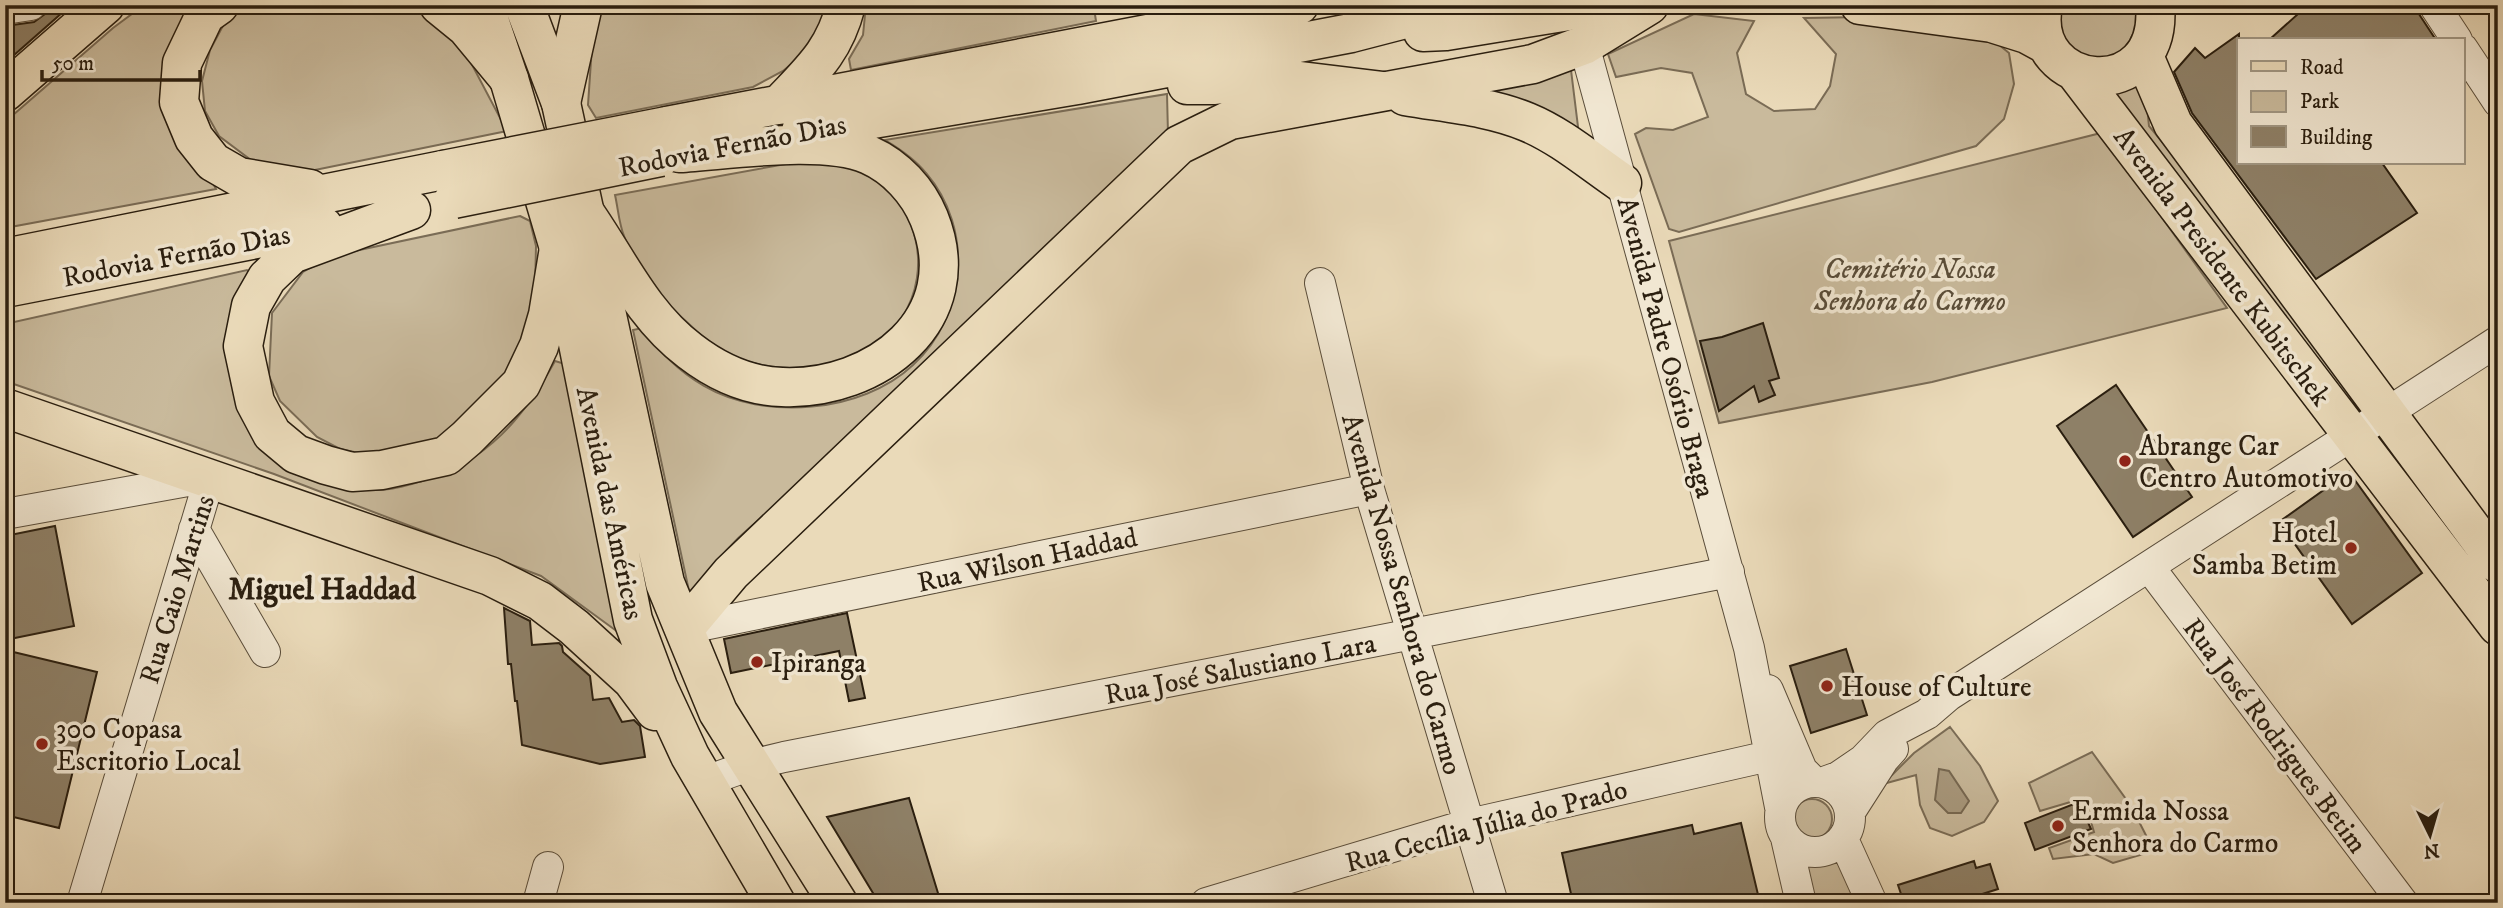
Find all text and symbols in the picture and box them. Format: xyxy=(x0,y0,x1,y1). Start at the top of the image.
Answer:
scale bar xyxy=(42,38,200,82)
legend xyxy=(2237,38,2464,164)
text: 50 m xyxy=(52,51,94,77)
text: Road xyxy=(2300,55,2344,81)
text: Park xyxy=(2300,89,2340,115)
street label: Rodovia Fernão Dias xyxy=(616,107,849,186)
street label: Avenida Presidente Kubitschek xyxy=(2106,121,2338,413)
text: Building xyxy=(2300,125,2373,151)
street label: Avenida Padre Osório Braga xyxy=(1608,193,1723,502)
street label: Rodovia Fernão Dias xyxy=(60,217,293,296)
park label: Cemitério Nossa Senhora do Carmo xyxy=(1813,252,2006,319)
street label: Avenida das Américas xyxy=(568,384,651,623)
street label: Avenida Nossa Senhora do Carmo xyxy=(1333,410,1470,779)
place label: Abrange Car Centro Automotivo xyxy=(2139,429,2353,496)
marker: Abrange Car Centro Automotivo xyxy=(2117,453,2133,469)
street label: Rua Caio Martins xyxy=(132,491,223,688)
place label: Hotel Samba Betim xyxy=(2192,516,2338,583)
street label: Rua Wilson Haddad xyxy=(914,520,1141,601)
marker: Hotel Samba Betim xyxy=(2343,540,2359,556)
district label: Miguel Haddad xyxy=(228,572,417,609)
street label: Rua José Rodrigues Betim xyxy=(2175,611,2375,860)
street label: Rua José Salustiano Lara xyxy=(1102,626,1379,713)
place label: Ipiranga xyxy=(771,646,866,681)
marker: Ipiranga xyxy=(749,654,765,670)
place label: House of Culture xyxy=(1841,670,2032,705)
marker: House of Culture xyxy=(1819,678,1835,694)
place label: 300 Copasa Escritorio Local xyxy=(56,712,241,779)
marker: 300 Copasa Escritorio Local xyxy=(34,736,50,752)
street label: Rua Cecília Júlia do Prado xyxy=(1342,772,1631,881)
place label: Ermida Nossa Senhora do Carmo xyxy=(2072,794,2278,861)
north arrow xyxy=(2394,800,2464,870)
marker: Ermida Nossa Senhora do Carmo xyxy=(2050,818,2066,834)
text: N xyxy=(2422,838,2440,863)

